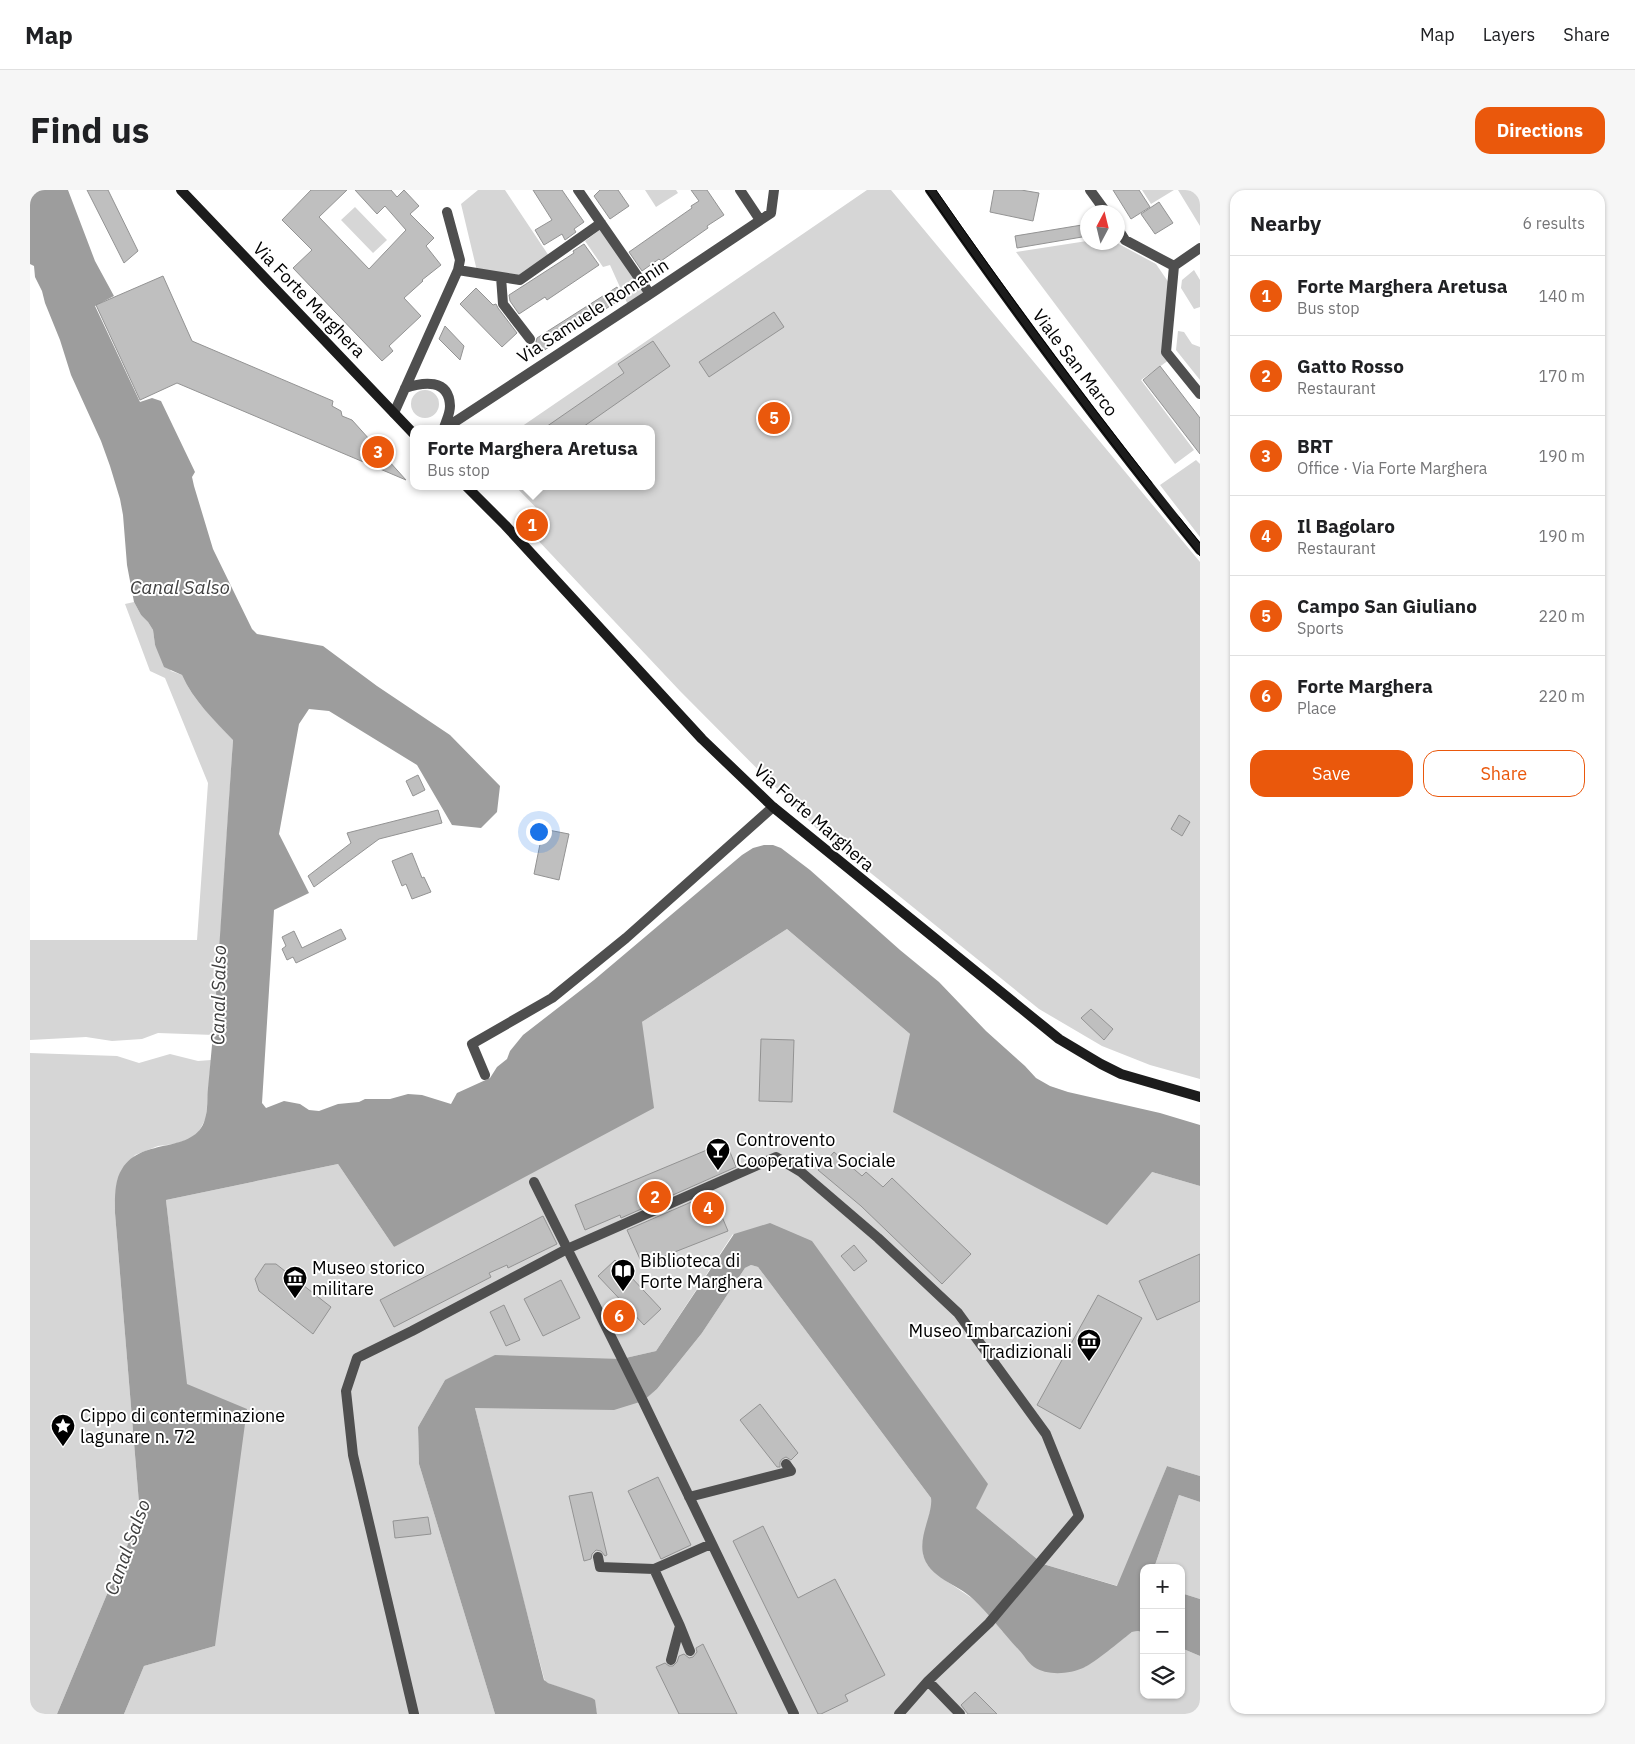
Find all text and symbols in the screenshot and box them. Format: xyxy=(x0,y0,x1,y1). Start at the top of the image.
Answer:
text: Map xyxy=(25,19,73,51)
text: Map xyxy=(1420,23,1455,46)
text: Layers xyxy=(1483,23,1535,46)
text: Share xyxy=(1563,23,1610,46)
text: Find us xyxy=(30,107,149,153)
button: Directions xyxy=(1475,107,1605,154)
north arrow xyxy=(1080,205,1125,250)
text: Nearby xyxy=(1250,209,1321,237)
text: 6 results xyxy=(1522,213,1585,233)
street label: Via Forte Marghera xyxy=(248,237,371,363)
street label: Via Samuele Romanin xyxy=(513,253,673,368)
text: Forte Marghera Aretusa xyxy=(1297,274,1508,298)
text: 1 xyxy=(1261,286,1271,306)
text: 140 m xyxy=(1538,286,1585,306)
text: Bus stop xyxy=(1297,298,1360,318)
street label: Viale San Marco xyxy=(1028,304,1123,421)
text: Gatto Rosso xyxy=(1297,354,1404,378)
text: 2 xyxy=(1261,366,1271,386)
text: 170 m xyxy=(1538,366,1585,386)
text: Restaurant xyxy=(1297,378,1376,398)
pin: 5 xyxy=(758,399,790,437)
popup xyxy=(410,425,655,490)
pin: 3 xyxy=(362,433,394,471)
text: BRT xyxy=(1297,434,1333,458)
text: Forte Marghera Aretusa xyxy=(427,436,638,460)
text: 3 xyxy=(1261,446,1271,466)
text: 190 m xyxy=(1538,446,1585,466)
text: Office · Via Forte Marghera xyxy=(1297,458,1487,478)
text: Bus stop xyxy=(427,460,490,480)
pin: 1 xyxy=(516,506,548,544)
text: Il Bagolaro xyxy=(1297,514,1395,538)
text: 4 xyxy=(1261,526,1271,546)
text: 190 m xyxy=(1538,526,1585,546)
text: Restaurant xyxy=(1297,538,1376,558)
water label: Canal Salso xyxy=(130,575,230,599)
text: Campo San Giuliano xyxy=(1297,594,1477,618)
text: 5 xyxy=(1261,606,1271,626)
text: 220 m xyxy=(1538,606,1585,626)
text: Sports xyxy=(1297,618,1344,638)
text: Forte Marghera xyxy=(1297,674,1433,698)
text: 6 xyxy=(1261,686,1271,706)
text: 220 m xyxy=(1538,686,1585,706)
text: Place xyxy=(1297,698,1336,718)
button: Save xyxy=(1250,750,1413,797)
button: Share xyxy=(1423,750,1585,797)
street label: Via Forte Marghera xyxy=(749,759,880,876)
your location xyxy=(526,819,552,845)
water label: Canal Salso xyxy=(205,945,231,1045)
place label: Controvento Cooperativa Sociale xyxy=(736,1128,896,1172)
bar icon: Controvento Cooperativa Sociale xyxy=(705,1137,731,1171)
pin: 2 xyxy=(639,1178,671,1216)
pin: 4 xyxy=(692,1189,724,1227)
place label: Biblioteca di Forte Marghera xyxy=(640,1249,763,1293)
place label: Museo storico militare xyxy=(312,1256,425,1300)
library icon: Biblioteca di Forte Marghera xyxy=(610,1258,636,1292)
museum icon: Museo storico militare xyxy=(282,1265,308,1299)
pin: 6 xyxy=(603,1297,635,1335)
place label: Museo Imbarcazioni Tradizionali xyxy=(908,1319,1072,1363)
museum icon: Museo Imbarcazioni Tradizionali xyxy=(1076,1328,1102,1362)
place label: Cippo di conterminazione lagunare n. 72 xyxy=(80,1404,285,1448)
place icon: Cippo di conterminazione lagunare n. 72 xyxy=(50,1413,76,1447)
water label: Canal Salso xyxy=(99,1496,155,1598)
map controls xyxy=(1140,1564,1185,1699)
button: + xyxy=(1140,1564,1185,1609)
button: − xyxy=(1140,1609,1185,1654)
button: layers xyxy=(1140,1654,1185,1699)

